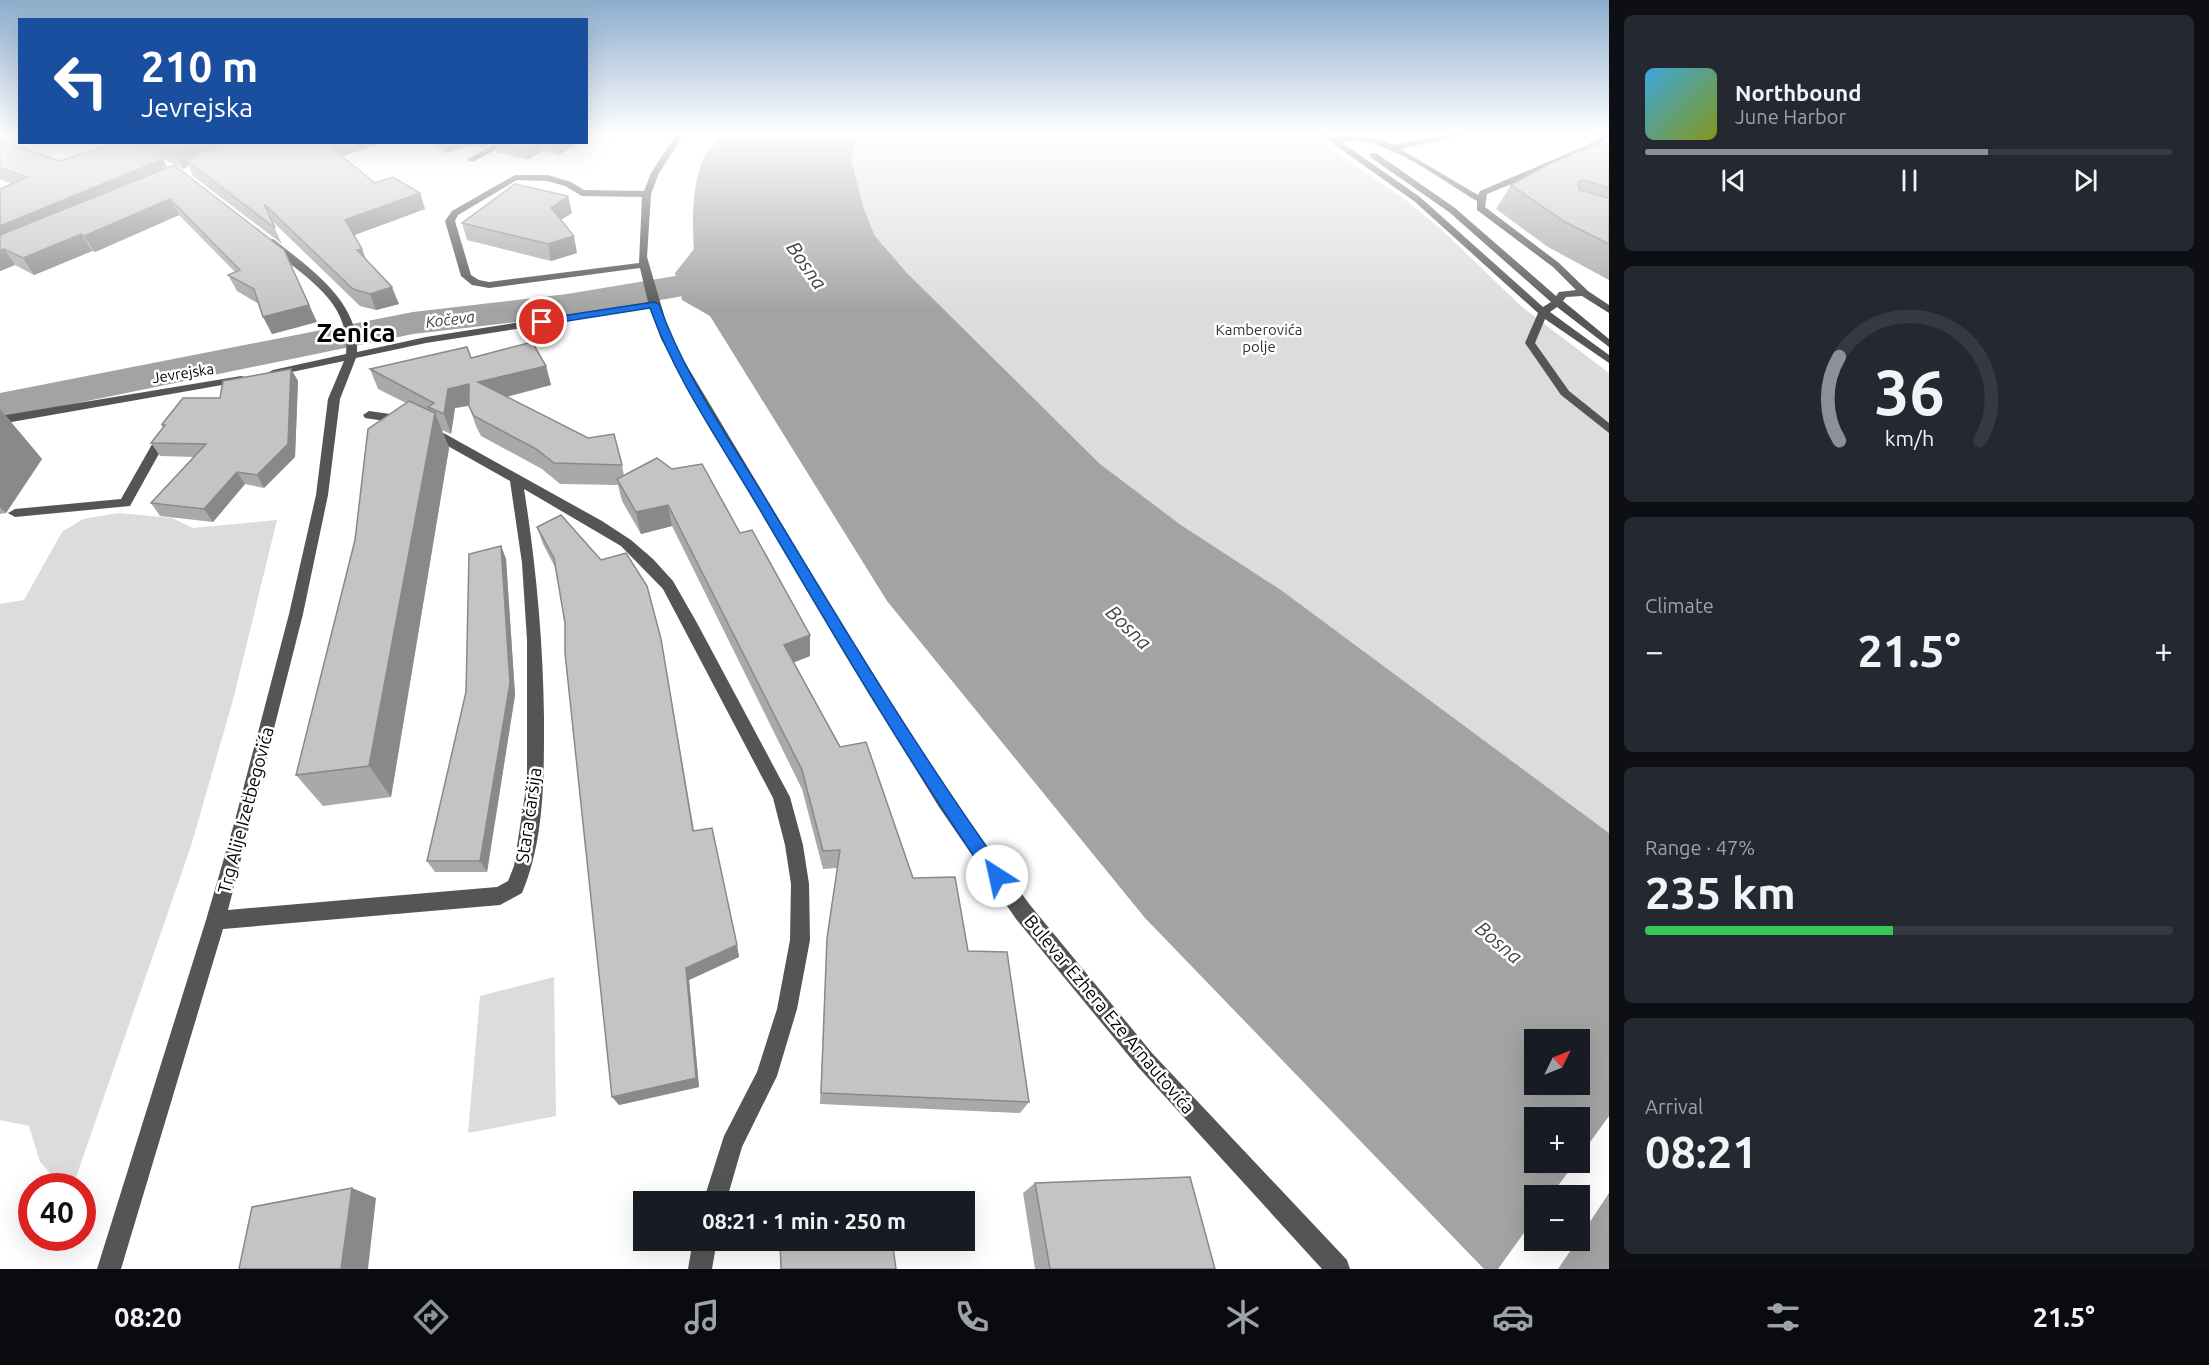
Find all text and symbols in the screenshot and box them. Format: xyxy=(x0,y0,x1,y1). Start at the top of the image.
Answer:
icon: left xyxy=(42,42,120,120)
text: 210 m xyxy=(141,43,258,90)
text: Northbound xyxy=(1735,80,1861,105)
text: Jevrejska xyxy=(141,92,253,122)
text: June Harbor xyxy=(1735,105,1846,128)
icon: previous xyxy=(1717,164,1750,197)
icon: pause xyxy=(1893,164,1926,197)
icon: next xyxy=(2069,164,2102,197)
water label: Bosna xyxy=(782,236,832,294)
pin xyxy=(516,296,567,347)
icon: arrive xyxy=(525,305,558,338)
water label: Kočeva xyxy=(424,307,476,331)
district label: Zenica xyxy=(316,318,396,347)
park label: Kamberovića polje xyxy=(1216,321,1302,355)
text: 36 xyxy=(1874,357,1944,427)
street label: Jevrejska xyxy=(151,360,215,386)
text: km/h xyxy=(1884,426,1934,450)
text: Climate xyxy=(1645,594,1714,617)
water label: Bosna xyxy=(1102,600,1156,654)
text: 21.5° xyxy=(1857,625,1961,676)
text: − xyxy=(1645,632,1664,669)
text: + xyxy=(2154,632,2173,669)
street label: Trg Alije Izetbegovića xyxy=(213,725,277,895)
street label: Stara čaršija xyxy=(511,766,545,864)
text: Range · 47% xyxy=(1645,836,1755,859)
position arrow xyxy=(965,844,1029,908)
text: 235 km xyxy=(1645,867,1796,918)
street label: Bulevar Ezhera Eze Arnautovića xyxy=(1021,911,1199,1117)
water label: Bosna xyxy=(1471,916,1527,968)
north arrow xyxy=(1524,1029,1590,1095)
map controls xyxy=(1524,1029,1590,1251)
text: Arrival xyxy=(1645,1095,1703,1118)
button: + xyxy=(1524,1107,1590,1173)
text: 08:21 xyxy=(1645,1126,1758,1177)
speed limit sign: 40 xyxy=(18,1173,96,1251)
button: − xyxy=(1524,1185,1590,1251)
text: 08:21 · 1 min · 250 m xyxy=(702,1208,906,1233)
icon: directions xyxy=(410,1296,452,1338)
icon: music xyxy=(681,1296,723,1338)
icon: phone xyxy=(951,1296,993,1338)
icon: climate xyxy=(1222,1296,1264,1338)
icon: car xyxy=(1492,1296,1534,1338)
icon: filters xyxy=(1762,1296,1804,1338)
text: 08:20 xyxy=(114,1302,182,1332)
text: 21.5° xyxy=(2033,1302,2095,1332)

